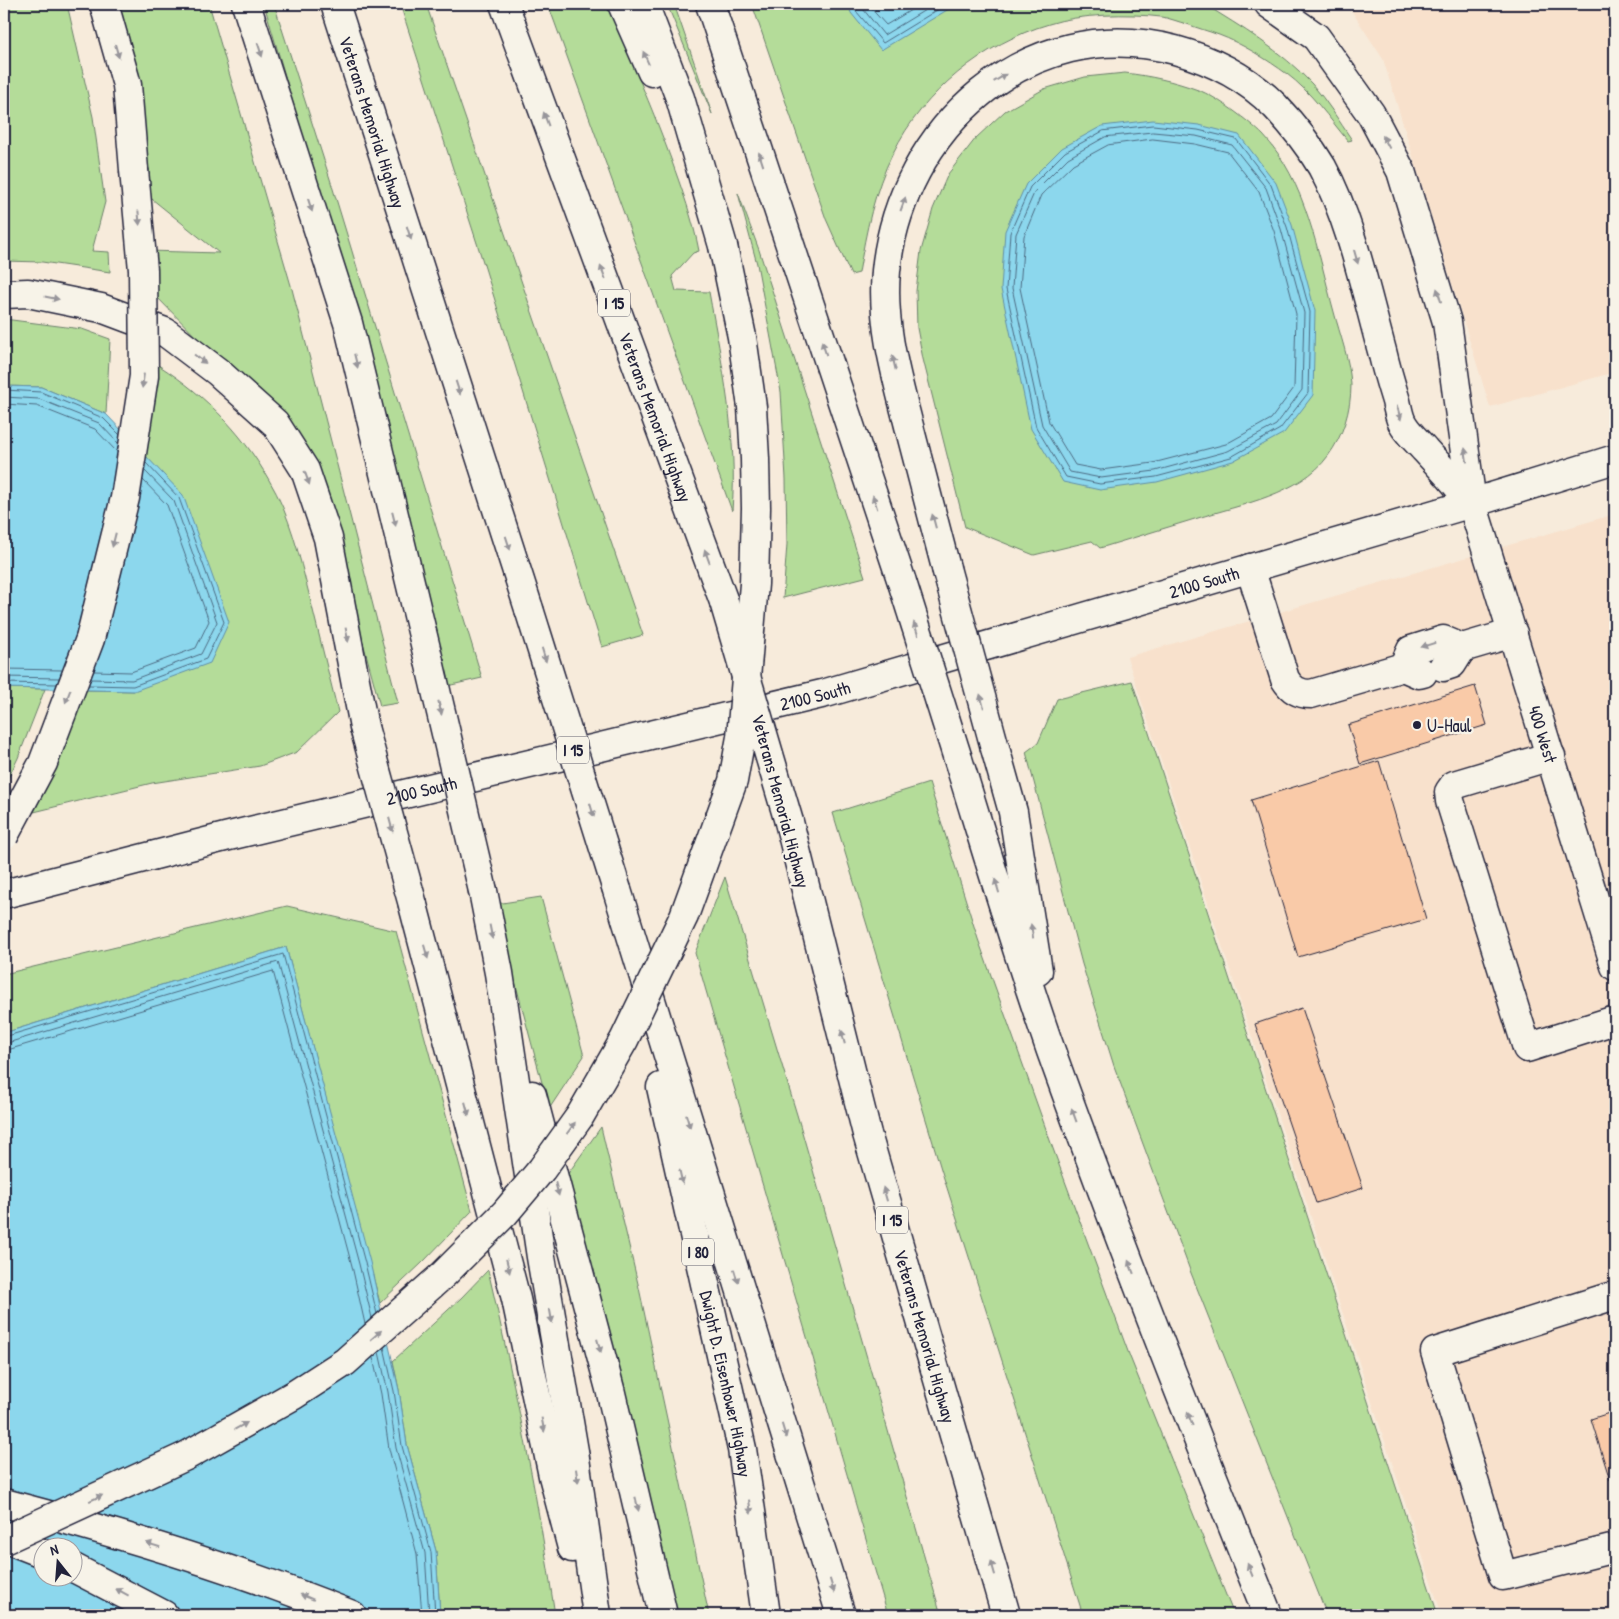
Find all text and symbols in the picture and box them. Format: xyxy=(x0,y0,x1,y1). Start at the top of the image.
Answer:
street label: Veterans Memorial Highway xyxy=(334,33,412,212)
one-way arrow xyxy=(114,43,122,58)
one-way arrow xyxy=(257,43,265,58)
one-way arrow xyxy=(641,51,649,65)
one-way arrow xyxy=(994,73,1007,82)
one-way arrow xyxy=(542,112,549,127)
one-way arrow xyxy=(1381,135,1390,148)
one-way arrow xyxy=(757,151,764,166)
one-way arrow xyxy=(900,196,907,211)
one-way arrow xyxy=(306,198,314,213)
one-way arrow xyxy=(135,211,143,227)
one-way arrow xyxy=(405,226,413,241)
one-way arrow xyxy=(1352,249,1360,264)
one-way arrow xyxy=(598,265,606,279)
one-way arrow xyxy=(1434,287,1442,302)
road number: I 15 xyxy=(598,290,630,316)
one-way arrow xyxy=(44,294,60,302)
street label: Veterans Memorial Highway xyxy=(613,328,699,506)
one-way arrow xyxy=(820,340,828,355)
one-way arrow xyxy=(193,353,206,364)
one-way arrow xyxy=(352,353,360,368)
one-way arrow xyxy=(890,356,898,371)
one-way arrow xyxy=(139,373,147,389)
one-way arrow xyxy=(455,381,463,396)
one-way arrow xyxy=(1395,406,1403,421)
one-way arrow xyxy=(1461,446,1469,462)
one-way arrow xyxy=(303,471,311,486)
one-way arrow xyxy=(871,495,879,510)
one-way arrow xyxy=(391,511,399,526)
one-way arrow xyxy=(929,513,937,528)
one-way arrow xyxy=(110,533,118,548)
one-way arrow xyxy=(504,536,512,551)
one-way arrow xyxy=(703,548,711,563)
street label: 2100 South xyxy=(1166,560,1242,604)
one-way arrow xyxy=(912,621,920,636)
one-way arrow xyxy=(343,627,351,643)
one-way arrow xyxy=(1420,642,1435,650)
one-way arrow xyxy=(540,648,548,663)
street label: 2100 South xyxy=(777,674,854,716)
one-way arrow xyxy=(64,689,72,703)
one-way arrow xyxy=(978,694,986,709)
one-way arrow xyxy=(436,701,444,716)
street label: 400 West xyxy=(1523,703,1564,767)
street label: Veterans Memorial Highway xyxy=(746,711,816,891)
place label: U-Haul xyxy=(1427,713,1472,738)
marker: U-Haul xyxy=(1411,719,1423,731)
road number: I 15 xyxy=(557,736,589,764)
street label: 2100 South xyxy=(383,769,459,811)
one-way arrow xyxy=(589,803,596,818)
one-way arrow xyxy=(387,817,395,833)
one-way arrow xyxy=(992,878,1000,893)
one-way arrow xyxy=(1027,923,1035,939)
one-way arrow xyxy=(488,924,496,940)
one-way arrow xyxy=(422,944,430,959)
one-way arrow xyxy=(838,1029,846,1044)
one-way arrow xyxy=(464,1101,472,1116)
one-way arrow xyxy=(1070,1107,1078,1122)
one-way arrow xyxy=(685,1113,693,1128)
one-way arrow xyxy=(566,1122,576,1135)
one-way arrow xyxy=(677,1169,685,1184)
one-way arrow xyxy=(553,1182,561,1197)
one-way arrow xyxy=(880,1186,888,1201)
road number: I 15 xyxy=(876,1206,908,1234)
road number: I 80 xyxy=(682,1238,714,1266)
street label: Veterans Memorial Highway xyxy=(889,1246,962,1426)
one-way arrow xyxy=(504,1258,512,1274)
one-way arrow xyxy=(1127,1260,1134,1275)
one-way arrow xyxy=(733,1269,741,1284)
street label: Dwight D. Eisenhower Highway xyxy=(694,1288,758,1479)
one-way arrow xyxy=(547,1308,555,1323)
one-way arrow xyxy=(369,1330,382,1341)
one-way arrow xyxy=(595,1339,603,1354)
one-way arrow xyxy=(1186,1411,1194,1426)
one-way arrow xyxy=(540,1417,548,1433)
one-way arrow xyxy=(235,1421,248,1430)
one-way arrow xyxy=(781,1424,789,1439)
one-way arrow xyxy=(573,1468,581,1484)
one-way arrow xyxy=(89,1494,103,1502)
one-way arrow xyxy=(633,1497,641,1512)
one-way arrow xyxy=(746,1499,754,1515)
north arrow xyxy=(32,1536,82,1586)
text: N xyxy=(48,1539,61,1559)
one-way arrow xyxy=(146,1541,161,1548)
one-way arrow xyxy=(988,1561,996,1576)
one-way arrow xyxy=(1245,1563,1253,1577)
one-way arrow xyxy=(829,1579,837,1594)
one-way arrow xyxy=(114,1588,129,1596)
one-way arrow xyxy=(299,1593,314,1601)

